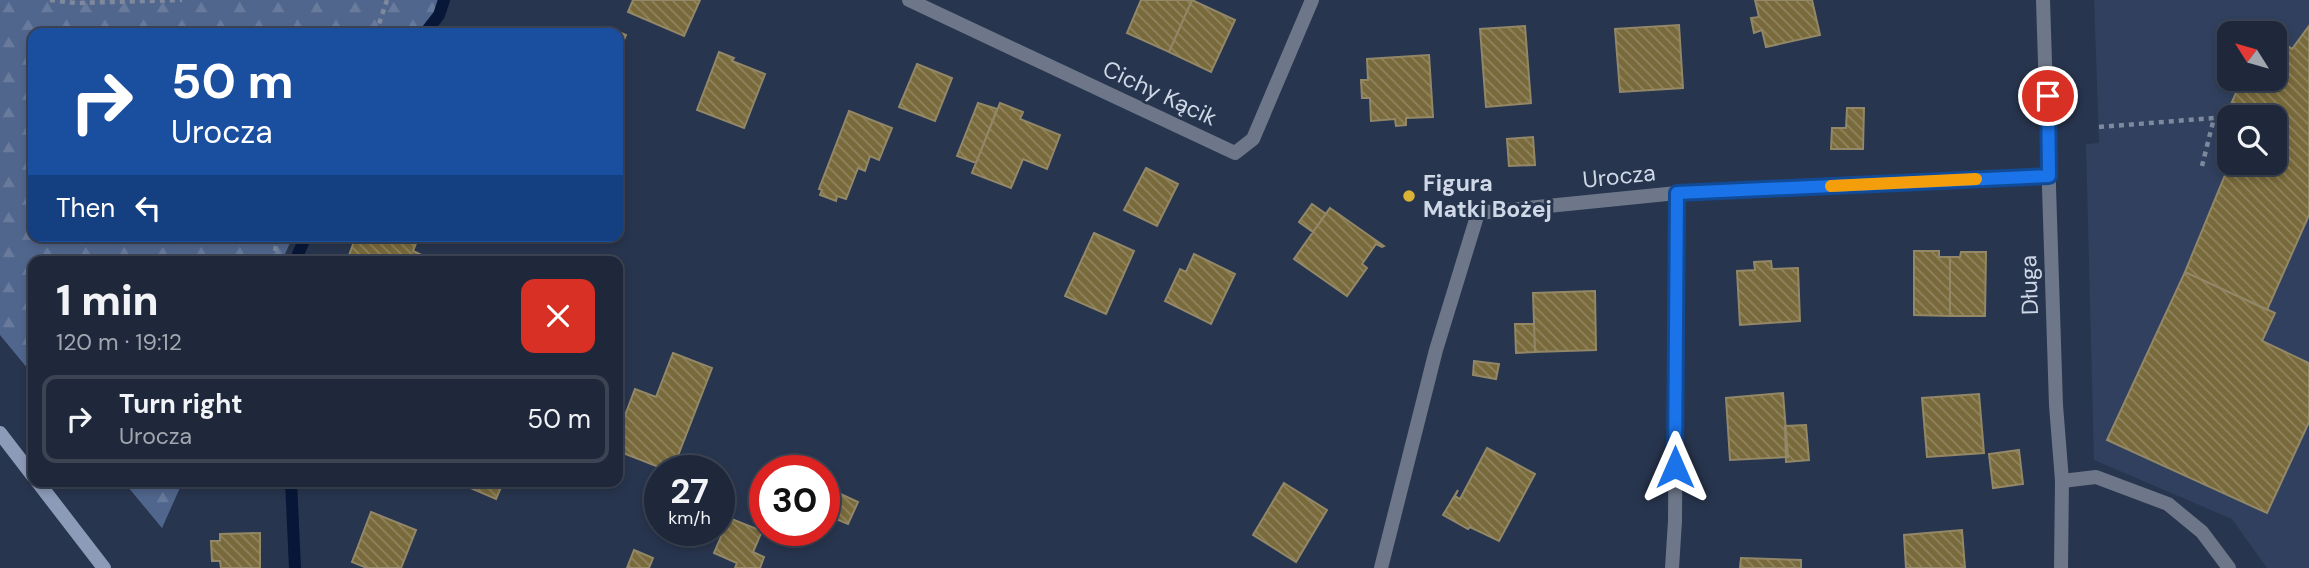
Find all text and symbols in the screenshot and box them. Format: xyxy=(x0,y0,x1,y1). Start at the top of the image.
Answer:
north arrow xyxy=(2217,21,2287,91)
map controls xyxy=(2217,21,2287,175)
text: 50 m xyxy=(171,49,294,113)
street label: Cichy Kącik xyxy=(1098,53,1222,133)
icon: right xyxy=(56,56,147,147)
pin xyxy=(2018,66,2078,126)
icon: arrive xyxy=(2029,77,2067,115)
button: search xyxy=(2217,105,2287,175)
text: Urocza xyxy=(171,111,273,153)
street label: Urocza xyxy=(1581,157,1657,195)
place label: Figura Matki Bożej xyxy=(1423,168,1552,224)
marker: Figura Matki Bożej xyxy=(1401,188,1417,204)
icon: left xyxy=(129,189,167,227)
text: Then xyxy=(56,191,115,225)
street label: Długa xyxy=(2013,254,2045,316)
text: 1 min xyxy=(56,273,159,328)
button: close xyxy=(521,279,595,353)
text: 120 m · 19:12 xyxy=(56,327,182,357)
text: Turn right xyxy=(119,387,243,421)
icon: right xyxy=(60,400,98,438)
text: 50 m xyxy=(527,402,591,436)
text: Urocza xyxy=(119,421,192,451)
position arrow xyxy=(1638,430,1712,504)
speed limit sign: 30 xyxy=(749,455,840,546)
text: 27 xyxy=(670,468,709,514)
text: km/h xyxy=(668,506,711,530)

